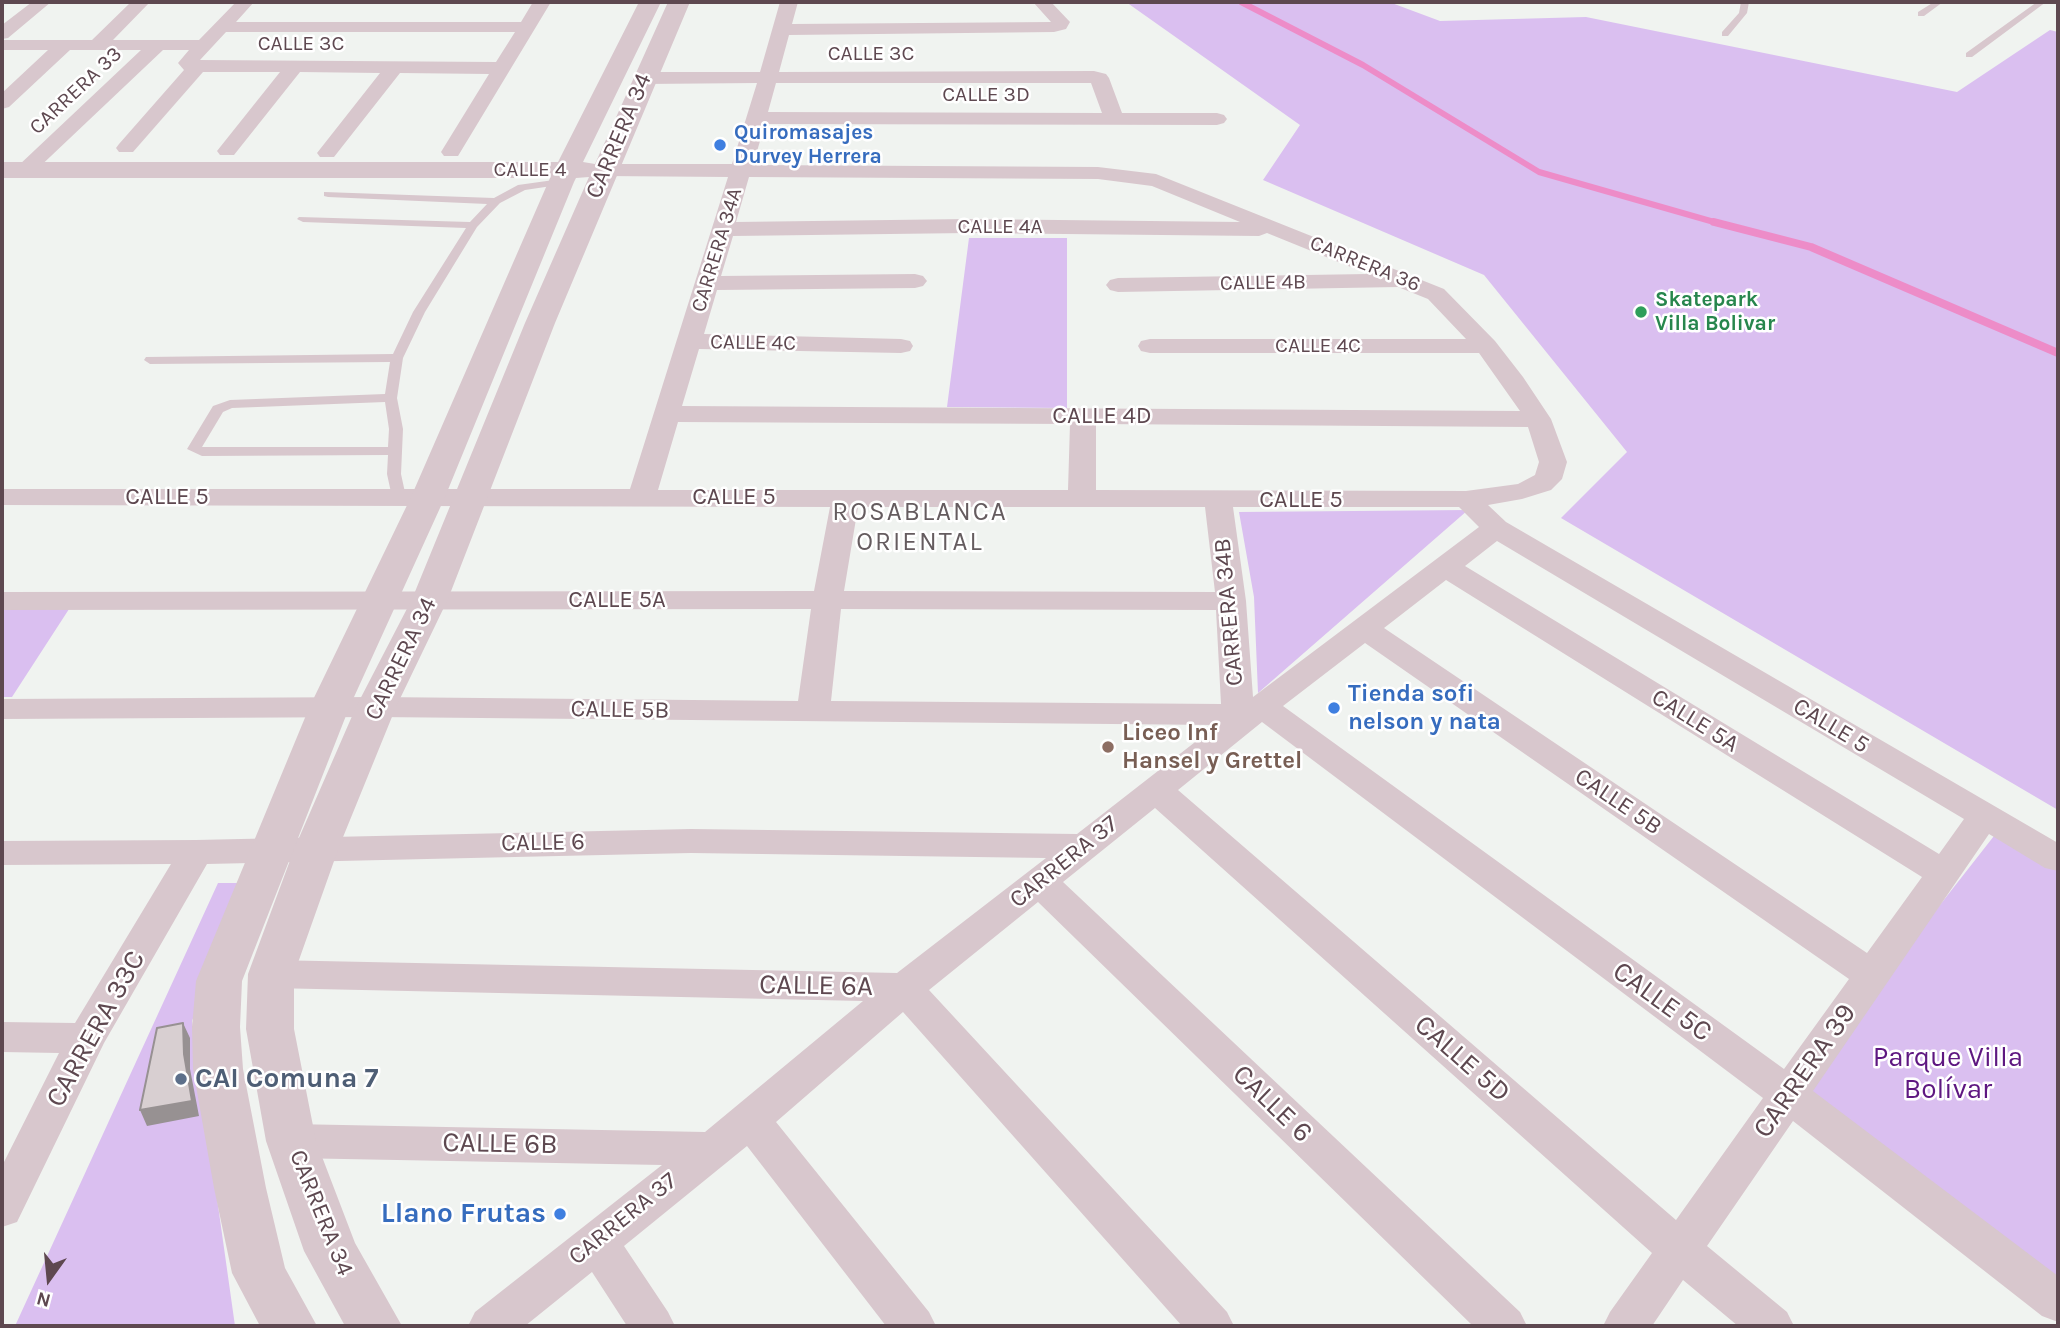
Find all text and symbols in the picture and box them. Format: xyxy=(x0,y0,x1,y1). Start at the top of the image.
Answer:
street label: CALLE 3C xyxy=(258,31,344,57)
street label: CALLE 3C xyxy=(828,41,914,67)
street label: CARRERA 33 xyxy=(25,42,127,140)
street label: CARRERA 34 xyxy=(580,69,658,203)
street label: CALLE 3D xyxy=(942,82,1030,108)
place label: Quiromasajes Durvey Herrera xyxy=(734,120,882,170)
marker: Quiromasajes Durvey Herrera xyxy=(712,137,728,153)
street label: CALLE 4 xyxy=(493,157,567,183)
street label: CARRERA 34A xyxy=(686,185,748,315)
street label: CALLE 4A xyxy=(957,214,1043,240)
street label: CARRERA 36 xyxy=(1306,230,1424,298)
street label: CALLE 4B xyxy=(1220,270,1306,296)
place label: Skatepark Villa Bolivar xyxy=(1655,287,1775,337)
marker: Skatepark Villa Bolivar xyxy=(1633,304,1649,320)
street label: CALLE 4C xyxy=(710,330,796,356)
street label: CALLE 4C xyxy=(1275,333,1361,359)
street label: CALLE 4D xyxy=(1052,402,1152,430)
street label: CALLE 5 xyxy=(125,483,209,511)
street label: CALLE 5 xyxy=(692,483,776,511)
street label: CALLE 5 xyxy=(1259,486,1343,514)
district label: ROSABLANCA ORIENTAL xyxy=(834,497,1006,558)
street label: CARRERA 34B xyxy=(1208,537,1250,687)
street label: CALLE 5A xyxy=(568,586,666,614)
street label: CARRERA 34 xyxy=(359,593,443,725)
place label: Tienda sofi nelson y nata xyxy=(1348,680,1501,736)
street label: CALLE 5A xyxy=(1646,683,1744,759)
street label: CALLE 5 xyxy=(1788,692,1874,760)
street label: CALLE 5B xyxy=(570,695,670,725)
marker: Tienda sofi nelson y nata xyxy=(1326,700,1342,716)
place label: Liceo Inf Hansel y Grettel xyxy=(1122,719,1302,775)
marker: Liceo Inf Hansel y Grettel xyxy=(1100,739,1116,755)
street label: CALLE 5B xyxy=(1569,762,1667,842)
street label: CARRERA 37 xyxy=(1004,810,1124,914)
street label: CALLE 6 xyxy=(501,828,585,858)
street label: CARRERA 33C xyxy=(39,945,153,1113)
street label: CALLE 5C xyxy=(1606,955,1718,1049)
street label: CALLE 6A xyxy=(759,968,873,1004)
street label: CARRERA 39 xyxy=(1747,997,1863,1145)
street label: CALLE 5D xyxy=(1407,1008,1517,1110)
park label: Parque Villa Bolívar xyxy=(1873,1041,2023,1107)
street label: CALLE 6 xyxy=(1225,1058,1319,1150)
place label: CAI Comuna 7 xyxy=(195,1062,378,1096)
marker: CAI Comuna 7 xyxy=(173,1071,189,1087)
street label: CALLE 6B xyxy=(442,1126,558,1162)
street label: CARRERA 34 xyxy=(283,1146,359,1280)
street label: CARRERA 37 xyxy=(563,1167,683,1271)
place label: Llano Frutas xyxy=(381,1197,546,1231)
marker: Llano Frutas xyxy=(552,1206,568,1222)
north arrow xyxy=(14,1244,84,1314)
text: N xyxy=(34,1287,53,1312)

